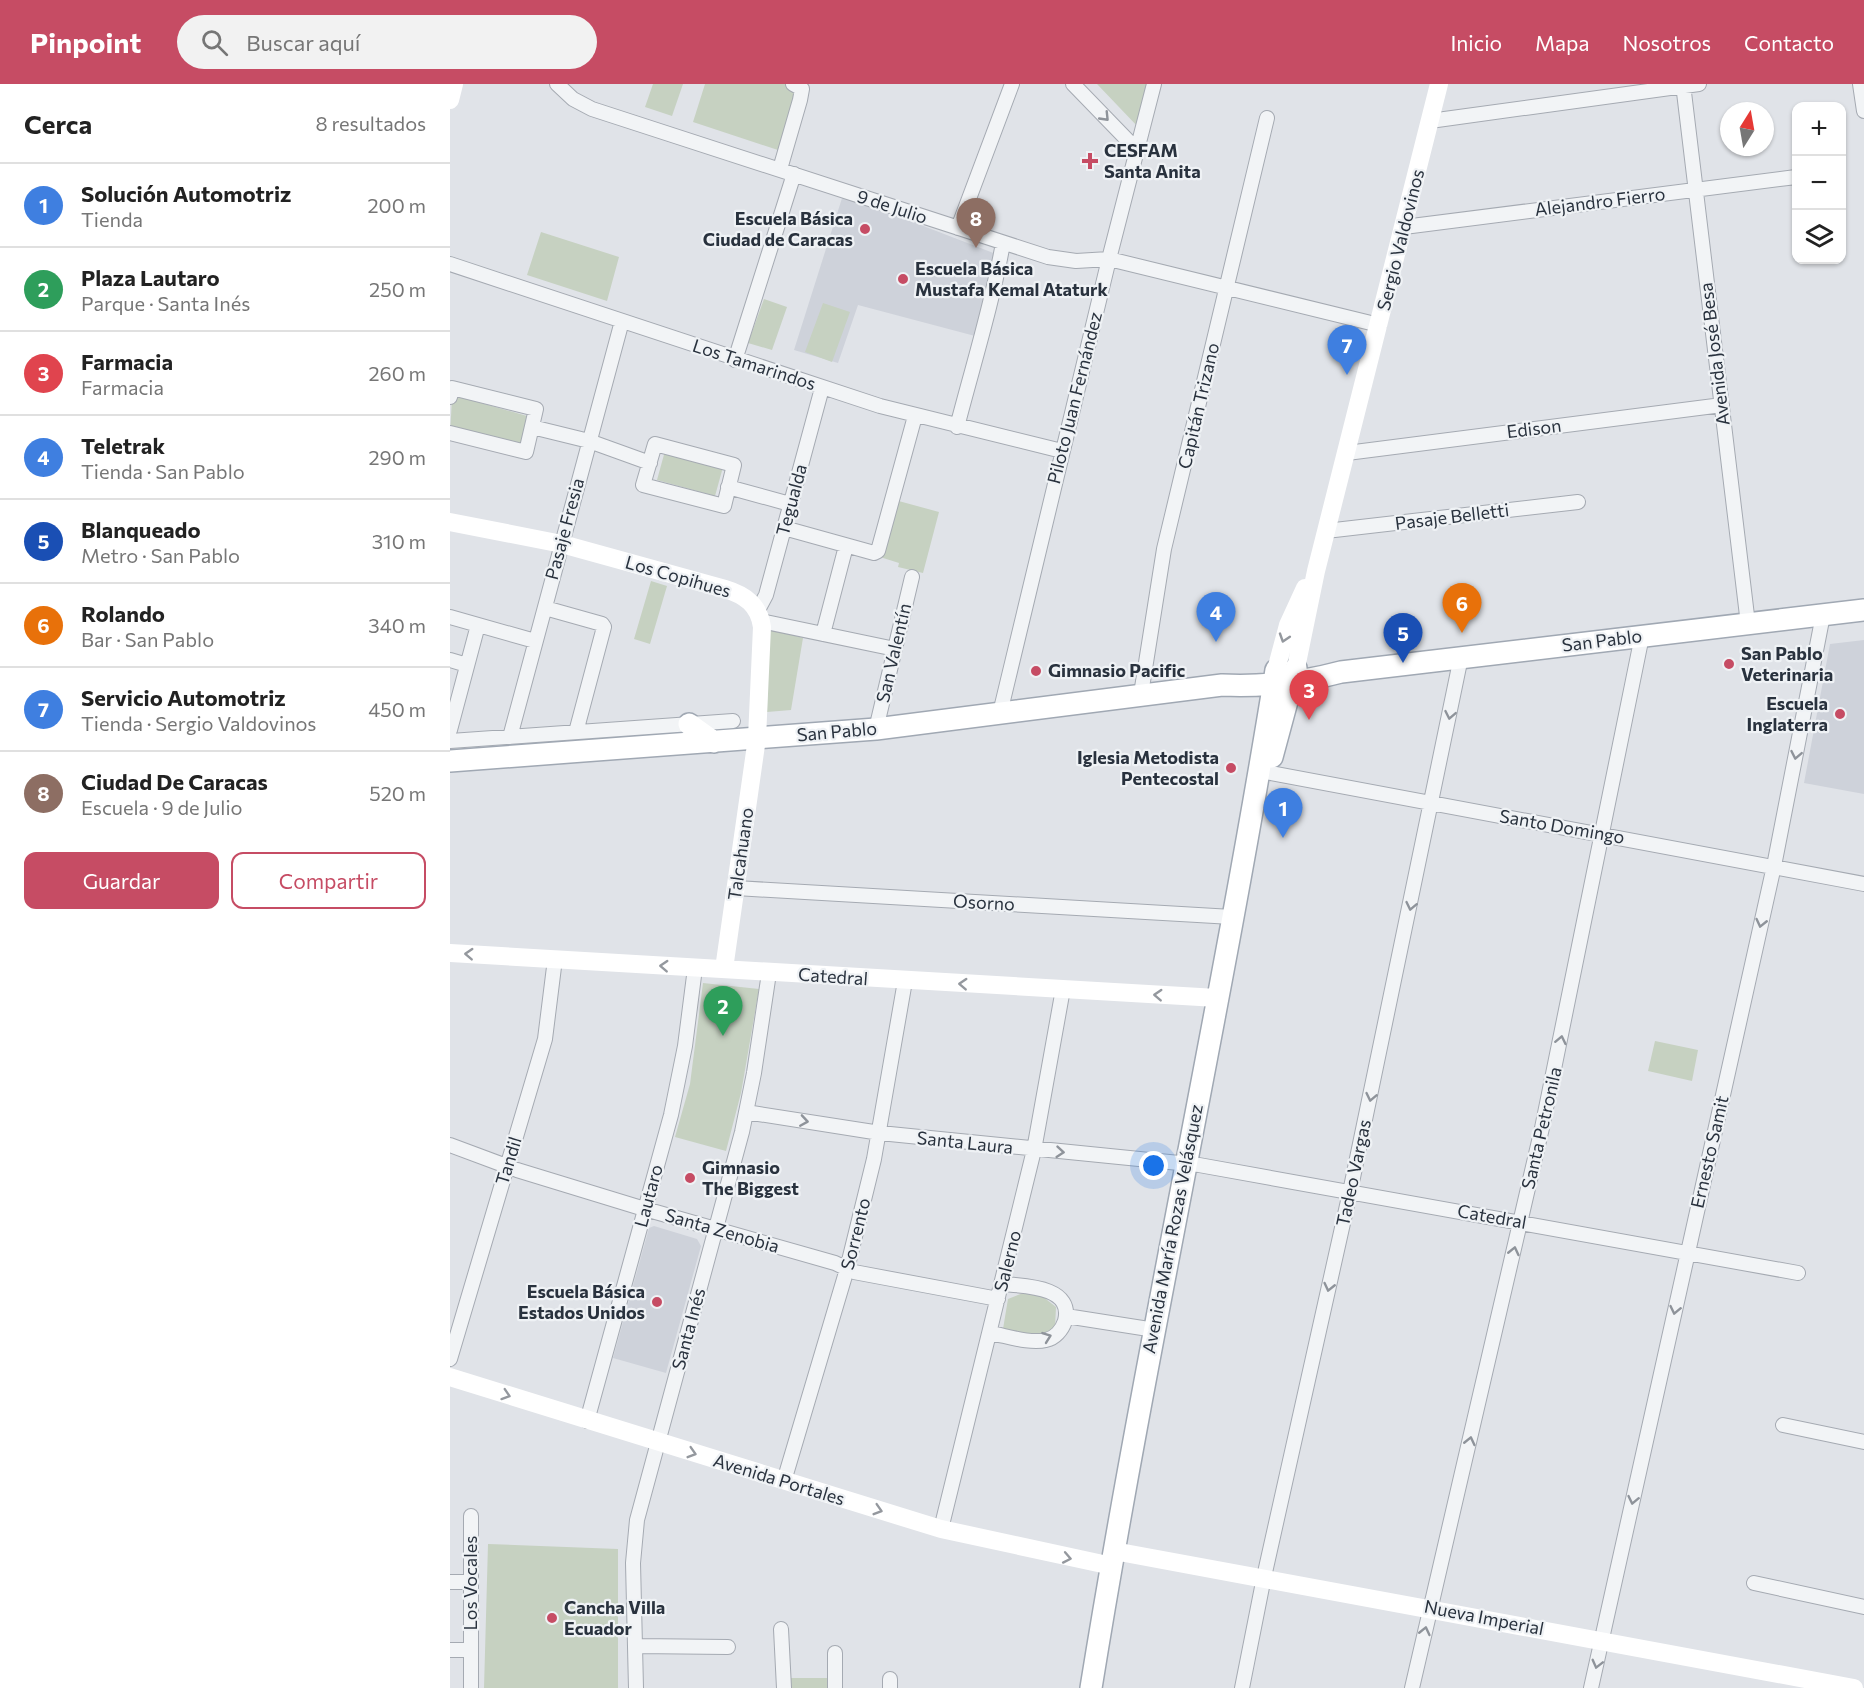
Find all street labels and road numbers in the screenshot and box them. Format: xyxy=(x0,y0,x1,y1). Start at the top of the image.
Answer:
street label: Sergio Valdovinos xyxy=(1372,167,1428,313)
street label: Alejandro Fierro xyxy=(1533,182,1667,220)
street label: 9 de Julio xyxy=(854,184,930,228)
street label: Avenida José Besa xyxy=(1694,281,1734,427)
street label: Piloto Juan Fernández xyxy=(1042,309,1106,486)
street label: Los Tamarindos xyxy=(690,334,819,394)
street label: Capitán Trizano xyxy=(1173,341,1223,471)
street label: Edison xyxy=(1505,414,1562,442)
street label: Tegualda xyxy=(771,462,811,538)
street label: Pasaje Fresia xyxy=(540,475,588,582)
street label: Pasaje Belletti xyxy=(1394,498,1510,534)
street label: Los Copihues xyxy=(623,550,734,602)
street label: San Valentín xyxy=(871,601,915,705)
street label: San Pablo xyxy=(1561,624,1643,656)
street label: San Pablo xyxy=(796,717,878,745)
street label: Santo Domingo xyxy=(1498,804,1626,848)
street label: Talcahuano xyxy=(723,806,757,902)
street label: Osorno xyxy=(953,889,1016,915)
street label: Catedral xyxy=(797,963,869,989)
street label: Santa Petronila xyxy=(1516,1064,1566,1191)
street label: Ernesto Samit xyxy=(1685,1093,1733,1210)
street label: Avenida María Rozas Velásquez xyxy=(1137,1102,1207,1355)
street label: Tadeo Vargas xyxy=(1331,1117,1375,1228)
street label: Santa Laura xyxy=(916,1126,1014,1158)
street label: Tandil xyxy=(490,1134,526,1188)
street label: Lautaro xyxy=(629,1162,667,1230)
street label: Sorrento xyxy=(836,1196,875,1272)
street label: Catedral xyxy=(1456,1199,1528,1233)
street label: Santa Zenobia xyxy=(663,1203,782,1257)
street label: Salerno xyxy=(989,1228,1025,1294)
street label: Santa Inés xyxy=(667,1286,709,1372)
street label: Avenida Portales xyxy=(711,1449,848,1509)
street label: Los Vocales xyxy=(459,1536,481,1630)
street label: Nueva Imperial xyxy=(1422,1595,1546,1639)

